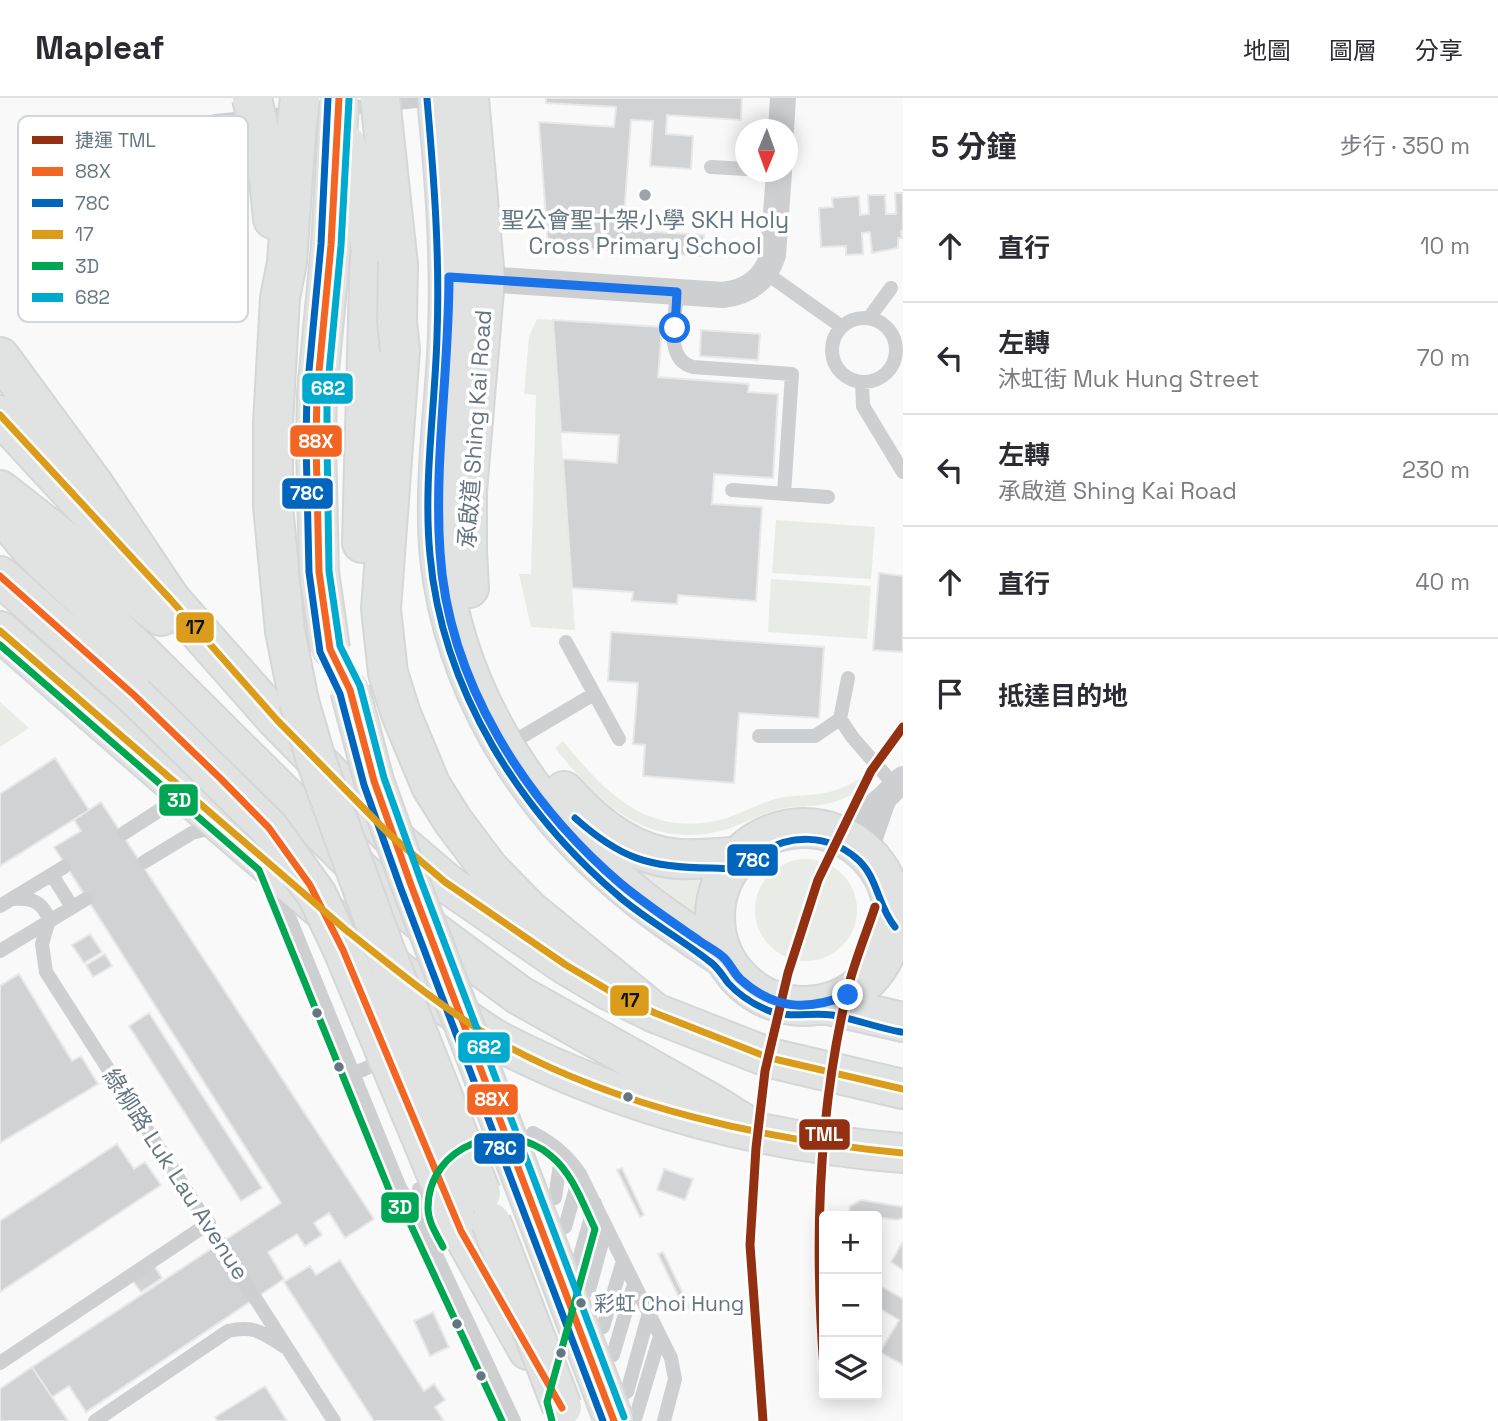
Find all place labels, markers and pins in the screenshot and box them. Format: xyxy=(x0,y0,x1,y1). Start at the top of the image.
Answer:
marker: 聖公會聖十架小學 SKH Holy Cross Primary School xyxy=(637,187,653,203)
place label: 聖公會聖十架小學 SKH Holy Cross Primary School xyxy=(501,205,789,261)
unlabelled marker xyxy=(310,1006,324,1020)
unlabelled marker xyxy=(332,1060,346,1074)
unlabelled marker xyxy=(621,1090,635,1104)
place label: 彩虹 Choi Hung xyxy=(594,1290,744,1317)
marker: 彩虹 Choi Hung xyxy=(574,1296,588,1310)
unlabelled marker xyxy=(450,1317,464,1331)
unlabelled marker xyxy=(554,1346,568,1360)
unlabelled marker xyxy=(474,1369,488,1383)

